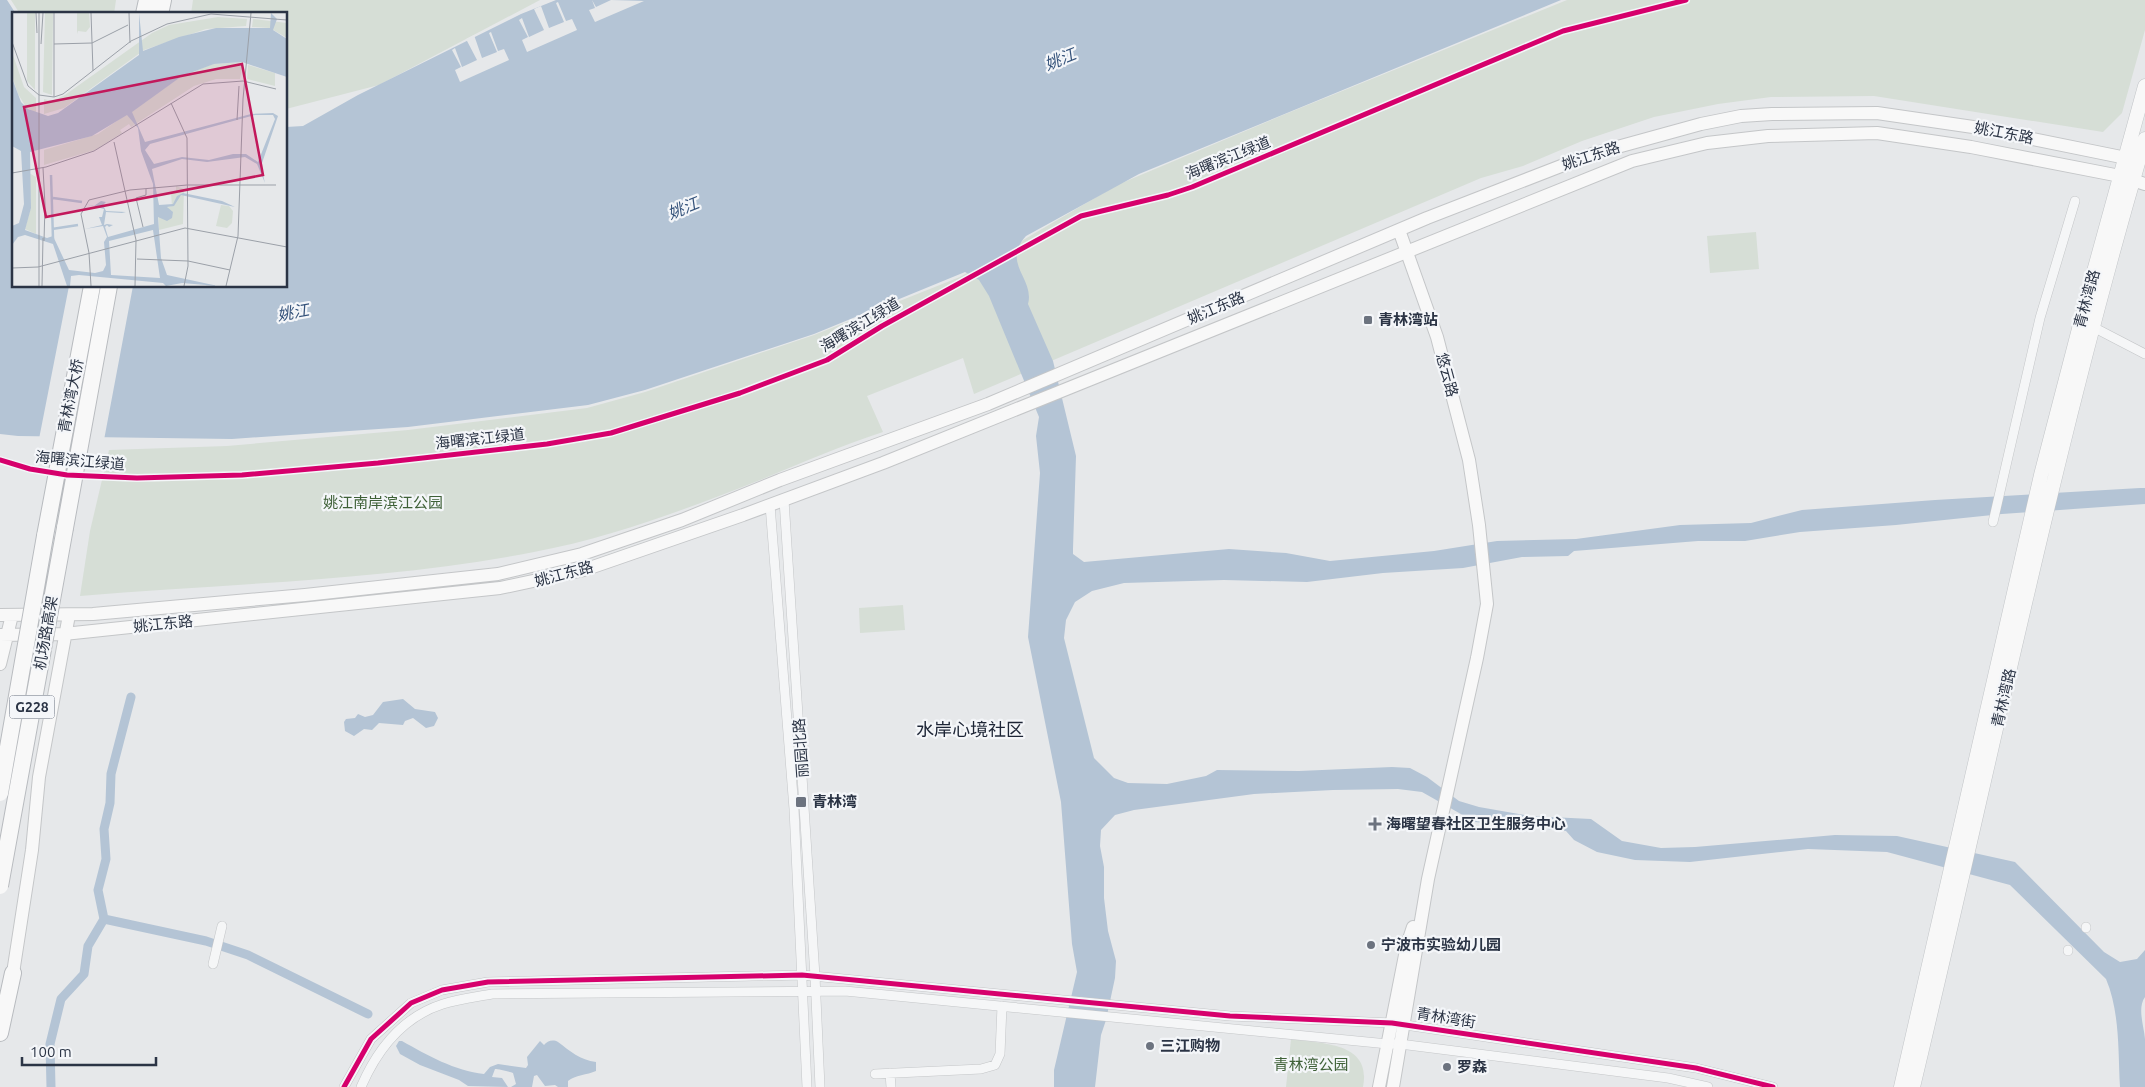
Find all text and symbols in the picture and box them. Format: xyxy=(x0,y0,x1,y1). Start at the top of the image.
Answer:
inset map xyxy=(12,12,288,288)
water label: 姚江 xyxy=(1042,44,1080,73)
street label: 姚江东路 xyxy=(1973,118,2035,147)
street label: 海曙滨江绿道 xyxy=(1183,133,1273,182)
street label: 姚江东路 xyxy=(1560,138,1622,173)
water label: 姚江 xyxy=(665,193,703,222)
street label: 青林湾路 xyxy=(2071,268,2102,330)
street label: 姚江东路 xyxy=(1185,288,1247,327)
street label: 海曙滨江绿道 xyxy=(817,294,903,355)
water label: 姚江 xyxy=(276,300,312,324)
place label: 青林湾站 xyxy=(1378,311,1438,328)
marker: 青林湾站 xyxy=(1362,314,1374,326)
street label: 悠云路 xyxy=(1433,351,1462,399)
street label: 青林湾大桥 xyxy=(55,357,86,434)
street label: 海曙滨江绿道 xyxy=(434,425,526,452)
street label: 海曙滨江绿道 xyxy=(34,448,126,473)
park label: 姚江南岸滨江公园 xyxy=(323,494,443,511)
street label: 姚江东路 xyxy=(533,558,595,589)
street label: 机场路高架 xyxy=(31,594,60,671)
street label: 姚江东路 xyxy=(132,612,194,635)
street label: 青林湾路 xyxy=(1988,667,2019,729)
road number: G228 xyxy=(10,696,54,719)
street label: 丽园北路 xyxy=(790,718,811,779)
district label: 水岸心境社区 xyxy=(916,719,1024,739)
place label: 青林湾 xyxy=(812,793,857,810)
marker: 青林湾 xyxy=(794,795,808,809)
place label: 海曙望春社区卫生服务中心 xyxy=(1386,815,1566,832)
marker: 海曙望春社区卫生服务中心 xyxy=(1368,817,1382,831)
place label: 宁波市实验幼儿园 xyxy=(1381,936,1501,953)
marker: 宁波市实验幼儿园 xyxy=(1365,939,1377,951)
street label: 青林湾街 xyxy=(1415,1004,1477,1031)
scale bar xyxy=(22,1034,156,1066)
place label: 三江购物 xyxy=(1160,1037,1220,1054)
marker: 三江购物 xyxy=(1144,1040,1156,1052)
text: 100 m xyxy=(30,1043,72,1060)
park label: 青林湾公园 xyxy=(1273,1056,1349,1073)
place label: 罗森 xyxy=(1457,1058,1487,1075)
marker: 罗森 xyxy=(1441,1061,1453,1073)

